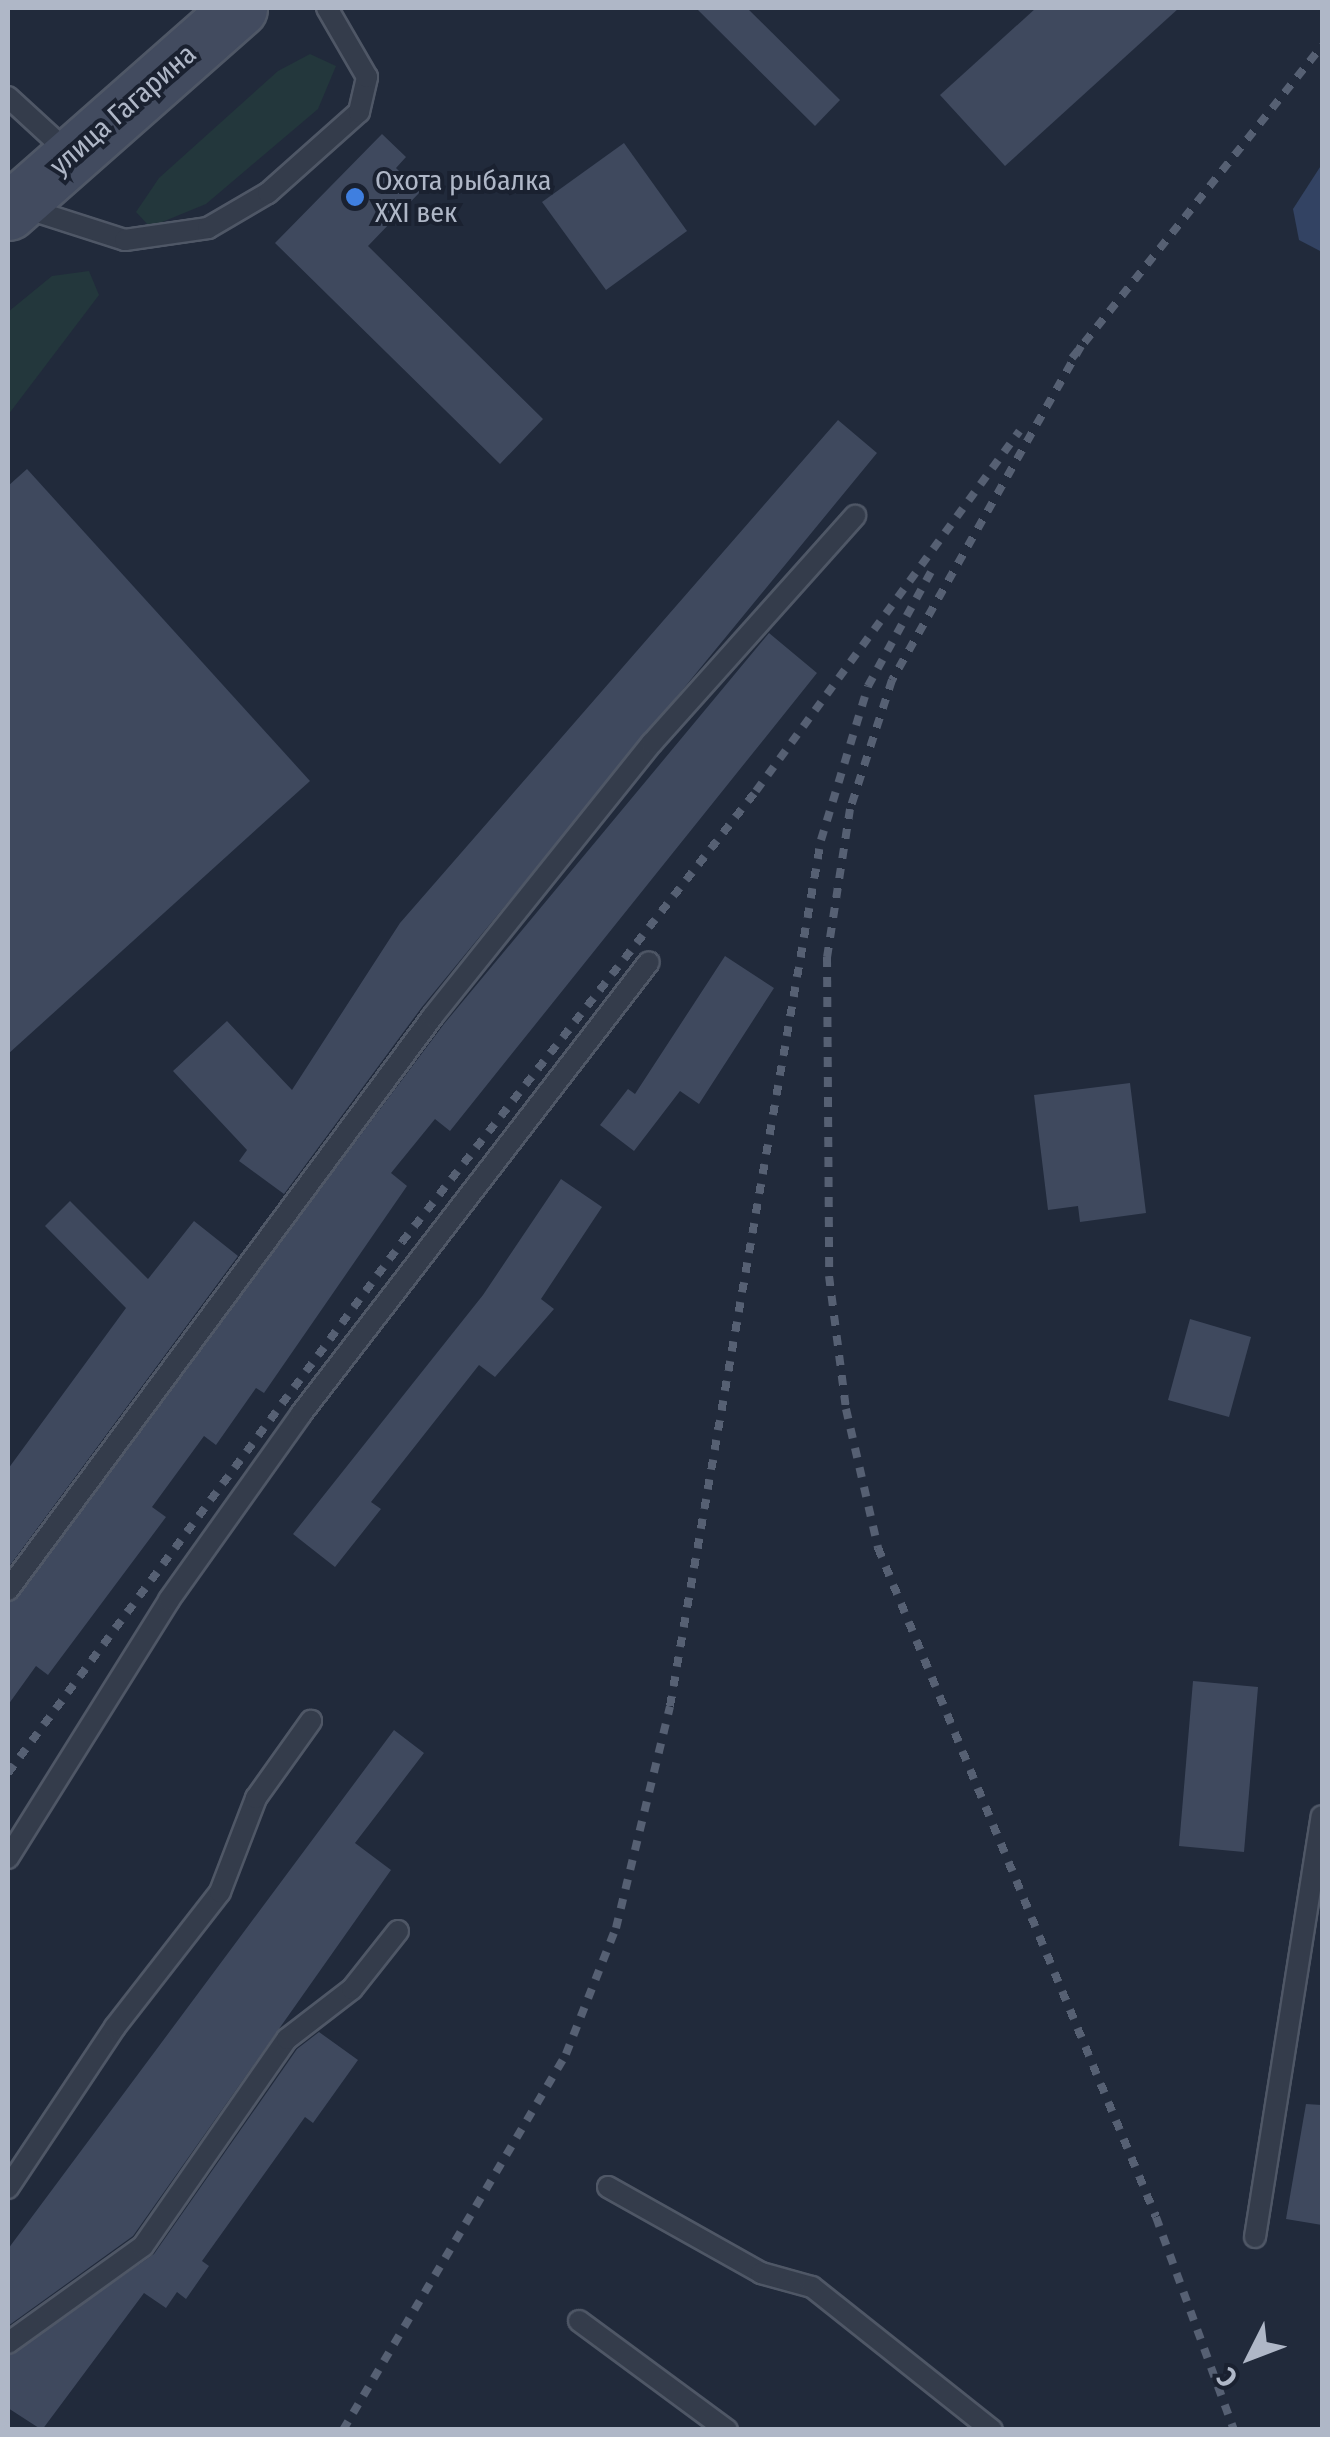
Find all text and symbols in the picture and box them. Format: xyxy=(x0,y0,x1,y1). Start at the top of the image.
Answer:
street label: улица Гагарина xyxy=(43,37,203,183)
place label: Охота рыбалка XXI век xyxy=(375,164,551,230)
marker: Охота рыбалка XXI век xyxy=(344,186,366,208)
north arrow xyxy=(1200,2307,1300,2407)
text: С xyxy=(1210,2361,1245,2394)

